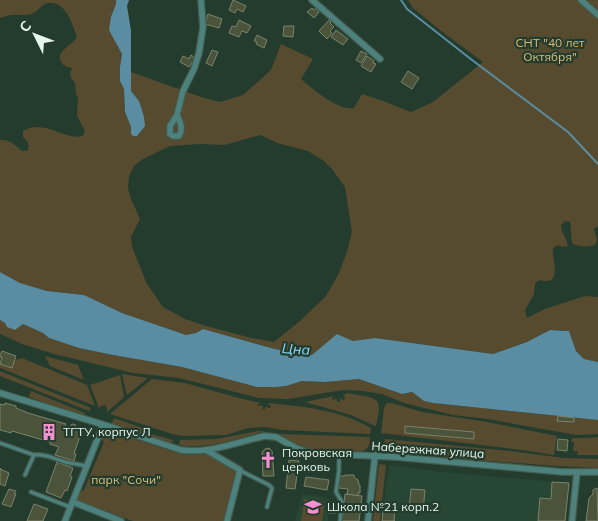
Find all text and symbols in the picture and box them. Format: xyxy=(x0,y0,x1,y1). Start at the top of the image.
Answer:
north arrow xyxy=(10,10,60,60)
text: С xyxy=(15,17,35,36)
park label: СНТ "40 лет Октября" xyxy=(515,35,585,64)
water label: Цна xyxy=(281,339,311,359)
building icon: ТГТУ, корпус Л xyxy=(39,422,59,442)
place label: ТГТУ, корпус Л xyxy=(63,424,151,439)
street label: Набережная улица xyxy=(371,438,485,461)
place label: Покровская церковь xyxy=(282,445,352,474)
church icon: Покровская церковь xyxy=(258,450,278,470)
park label: парк "Сочи" xyxy=(91,472,161,487)
school or university icon: Школа №21 корп.2 xyxy=(303,497,323,517)
place label: Школа №21 корп.2 xyxy=(327,499,439,514)

